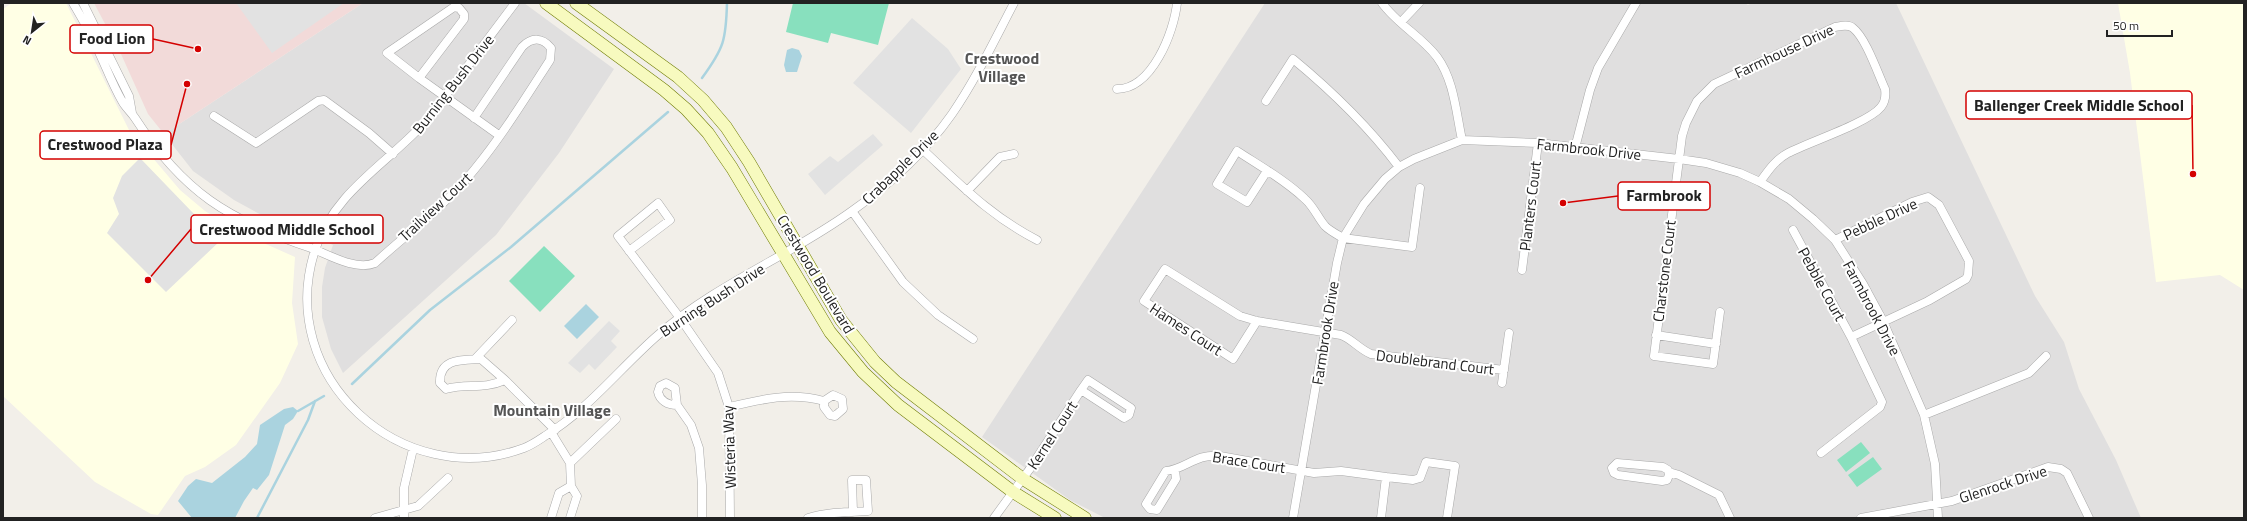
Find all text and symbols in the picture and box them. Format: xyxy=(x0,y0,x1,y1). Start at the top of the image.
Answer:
north arrow xyxy=(12,12,52,52)
scale bar xyxy=(2107,12,2172,38)
text: 50 m xyxy=(2113,16,2139,35)
street label: Farmhouse Drive xyxy=(1731,18,1837,84)
callout: Food Lion xyxy=(70,25,153,53)
text: Food Lion xyxy=(79,26,145,50)
street label: Burning Bush Drive xyxy=(407,29,499,139)
text: N xyxy=(20,32,34,49)
district label: Crestwood Village xyxy=(965,46,1039,88)
callout: Ballenger Creek Middle School xyxy=(1966,91,2192,119)
text: Ballenger Creek Middle School xyxy=(1974,93,2184,117)
street label: Crabapple Drive xyxy=(856,124,944,210)
callout: Crestwood Plaza xyxy=(40,131,171,159)
text: Crestwood Plaza xyxy=(47,132,163,156)
street label: Farmbrook Drive xyxy=(1536,132,1642,166)
street label: Planters Court xyxy=(1513,159,1547,252)
street label: Trailview Court xyxy=(393,166,477,247)
callout: Farmbrook xyxy=(1618,182,1710,210)
text: Farmbrook xyxy=(1626,183,1703,207)
street label: Pebble Drive xyxy=(1839,192,1921,246)
street label: Crestwood Boulevard xyxy=(771,210,861,338)
callout: Crestwood Middle School xyxy=(191,215,383,243)
text: Crestwood Middle School xyxy=(199,217,375,241)
street label: Charstone Court xyxy=(1646,218,1682,323)
street label: Pebble Court xyxy=(1792,243,1852,326)
street label: Farmbrook Drive xyxy=(1837,256,1907,360)
street label: Burning Bush Drive xyxy=(655,257,769,343)
street label: Farmbrook Drive xyxy=(1305,279,1345,387)
street label: Hames Court xyxy=(1145,297,1227,361)
street label: Doublebrand Court xyxy=(1375,343,1496,381)
street label: Kernel Court xyxy=(1021,395,1083,474)
district label: Mountain Village xyxy=(493,398,611,422)
street label: Wisteria Way xyxy=(716,405,742,489)
street label: Brace Court xyxy=(1211,445,1288,479)
street label: Glenrock Drive xyxy=(1956,459,2050,509)

